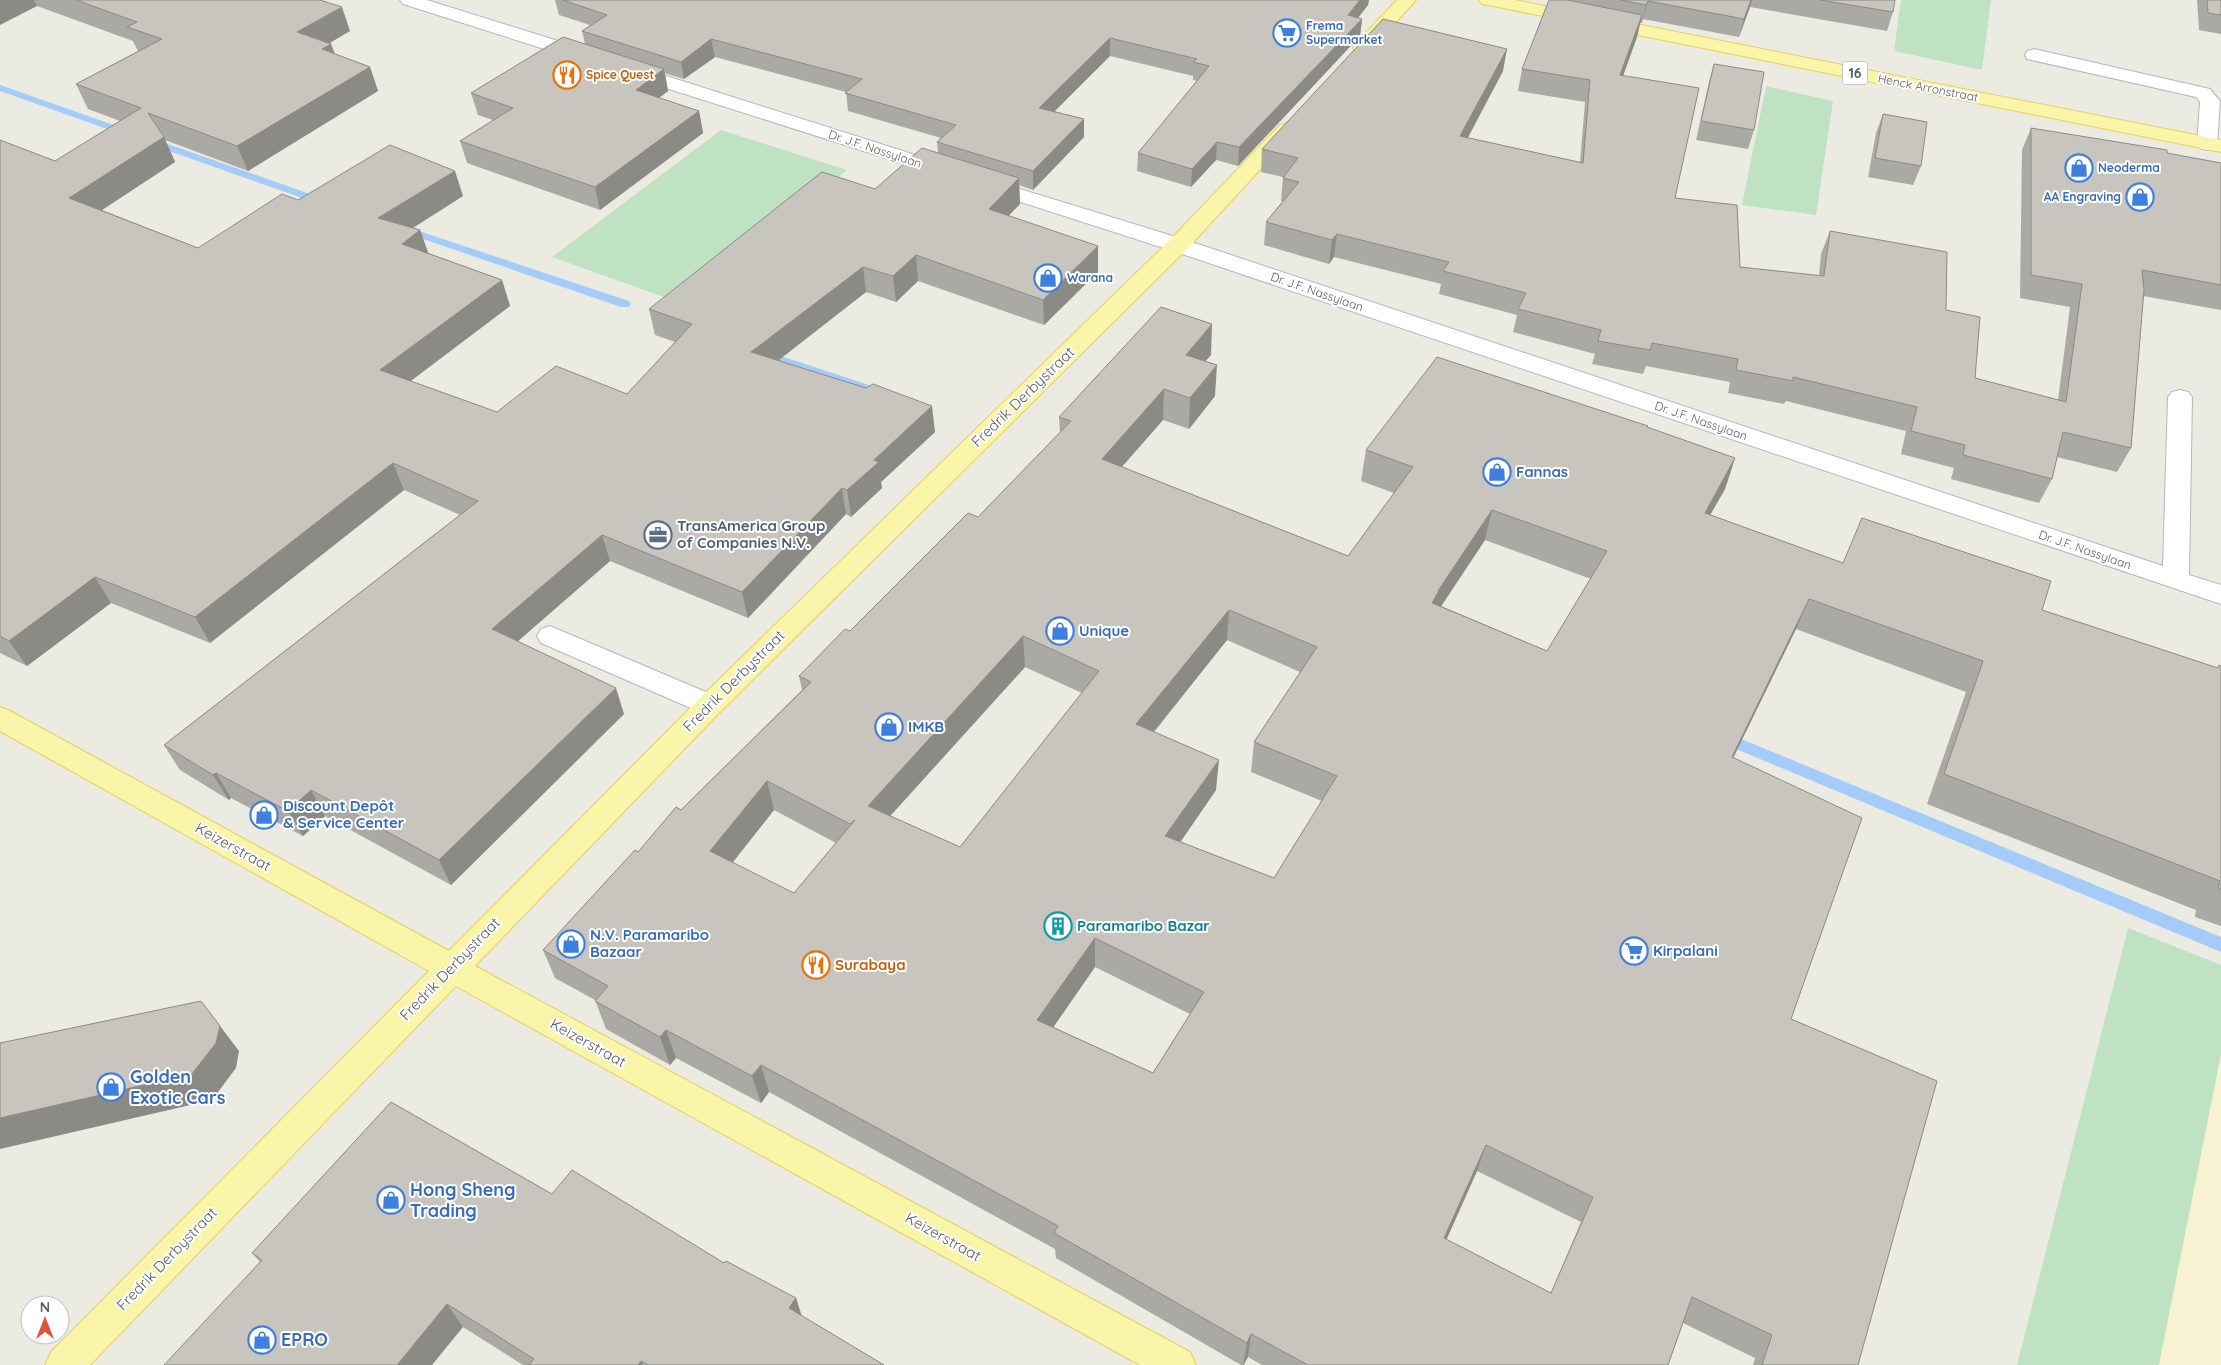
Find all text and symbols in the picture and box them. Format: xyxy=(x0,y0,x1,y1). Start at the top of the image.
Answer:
supermarket icon: Frema Supermarket xyxy=(1272,18,1302,48)
place label: Frema Supermarket xyxy=(1306,18,1382,47)
restaurant icon: Spice Quest xyxy=(552,60,582,90)
road number: 16 xyxy=(1842,62,1868,84)
place label: Spice Quest xyxy=(586,67,654,82)
street label: Henck Arronstraat xyxy=(1877,70,1980,105)
street label: Dr. J.F. Nassylaan xyxy=(827,126,924,171)
shop icon: Neoderma xyxy=(2064,153,2094,183)
place label: Neoderma xyxy=(2098,160,2160,175)
shop icon: AA Engraving xyxy=(2125,182,2155,212)
place label: AA Engraving xyxy=(2044,189,2121,204)
shop icon: Warana xyxy=(1033,263,1063,293)
street label: Dr. J.F. Nassylaan xyxy=(1269,269,1366,314)
place label: Warana xyxy=(1067,270,1113,285)
street label: Fredrik Derbystraat xyxy=(967,342,1078,451)
street label: Dr. J.F. Nassylaan xyxy=(1653,398,1750,443)
shop icon: Fannas xyxy=(1482,457,1512,487)
place label: Fannas xyxy=(1516,462,1568,481)
place label: TransAmerica Group of Companies N.V. xyxy=(677,516,825,552)
office icon: TransAmerica Group of Companies N.V. xyxy=(643,520,673,550)
street label: Dr. J.F. Nassylaan xyxy=(2037,527,2134,572)
shop icon: Unique xyxy=(1045,616,1075,646)
place label: Unique xyxy=(1079,621,1129,640)
street label: Fredrik Derbystraat xyxy=(679,626,789,736)
shop icon: IMKB xyxy=(874,712,904,742)
place label: IMKB xyxy=(908,717,944,736)
place label: Discount Depôt & Service Center xyxy=(283,796,405,832)
shop icon: Discount Depôt & Service Center xyxy=(249,800,279,830)
street label: Keizerstraat xyxy=(192,818,275,875)
building icon: Paramaribo Bazar xyxy=(1043,911,1073,941)
street label: Fredrik Derbystraat xyxy=(395,913,504,1024)
place label: Paramaribo Bazar xyxy=(1077,916,1210,935)
place label: N.V. Paramaribo Bazaar xyxy=(590,925,709,961)
shop icon: N.V. Paramaribo Bazaar xyxy=(556,929,586,959)
supermarket icon: Kirpalani xyxy=(1619,936,1649,966)
place label: Kirpalani xyxy=(1653,941,1718,960)
restaurant icon: Surabaya xyxy=(801,950,831,980)
place label: Surabaya xyxy=(835,955,906,974)
street label: Keizerstraat xyxy=(547,1014,630,1071)
place label: Golden Exotic Cars xyxy=(130,1065,226,1109)
shop icon: Golden Exotic Cars xyxy=(96,1072,126,1102)
place label: Hong Sheng Trading xyxy=(410,1178,516,1222)
shop icon: Hong Sheng Trading xyxy=(376,1185,406,1215)
street label: Fredrik Derbystraat xyxy=(112,1203,221,1314)
street label: Keizerstraat xyxy=(902,1208,985,1265)
north arrow xyxy=(20,1295,70,1345)
text: N xyxy=(40,1298,50,1316)
shop icon: EPRO xyxy=(247,1325,277,1355)
place label: EPRO xyxy=(281,1328,328,1351)

